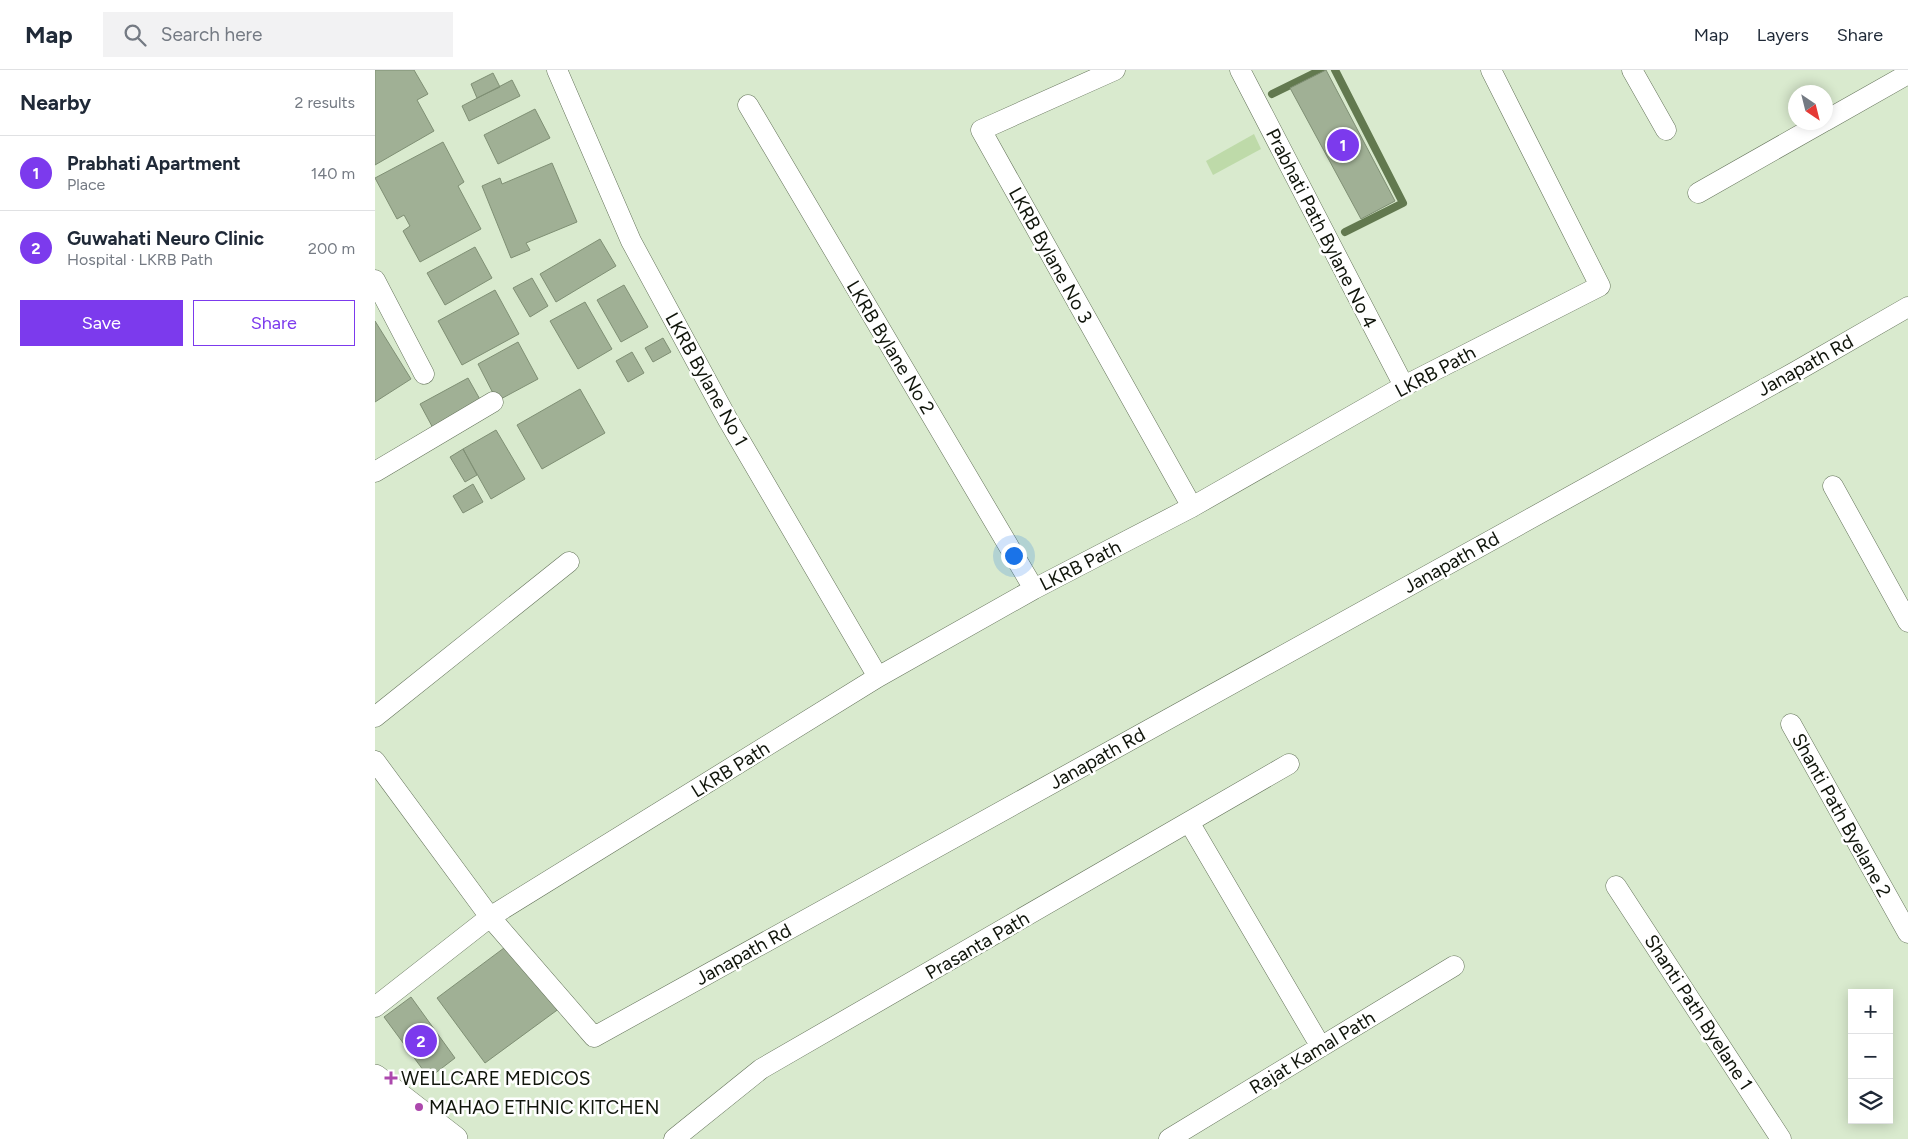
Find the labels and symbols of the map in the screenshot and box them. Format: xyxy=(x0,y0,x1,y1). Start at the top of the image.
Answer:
north arrow xyxy=(1788,85,1833,130)
street label: Prabhati Path Bylane No 4 xyxy=(1261,125,1382,332)
pin: 1 xyxy=(1327,126,1359,164)
street label: LKRB Bylane No 3 xyxy=(1004,183,1097,327)
street label: LKRB Bylane No 2 xyxy=(842,276,940,418)
street label: LKRB Bylane No 1 xyxy=(660,308,753,450)
street label: Janapath Rd xyxy=(1753,330,1857,401)
street label: LKRB Path xyxy=(1391,341,1479,402)
street label: Janapath Rd xyxy=(1399,527,1503,598)
street label: LKRB Path xyxy=(1036,535,1125,596)
your location xyxy=(1001,543,1027,569)
street label: Janapath Rd xyxy=(1045,723,1149,794)
street label: Shanti Path Byelane 2 xyxy=(1787,729,1896,901)
street label: LKRB Path xyxy=(687,736,774,802)
street label: Prasanta Path xyxy=(921,906,1033,984)
street label: Janapath Rd xyxy=(691,919,795,990)
street label: Shanti Path Byelane 1 xyxy=(1640,930,1758,1094)
street label: Rajat Kamal Path xyxy=(1245,1006,1379,1099)
pin: 2 xyxy=(405,1022,437,1060)
place label: WELLCARE MEDICOS xyxy=(401,1067,590,1090)
marker: WELLCARE MEDICOS xyxy=(385,1072,397,1084)
place label: MAHAO ETHNIC KITCHEN xyxy=(429,1096,660,1119)
marker: MAHAO ETHNIC KITCHEN xyxy=(413,1101,425,1113)

